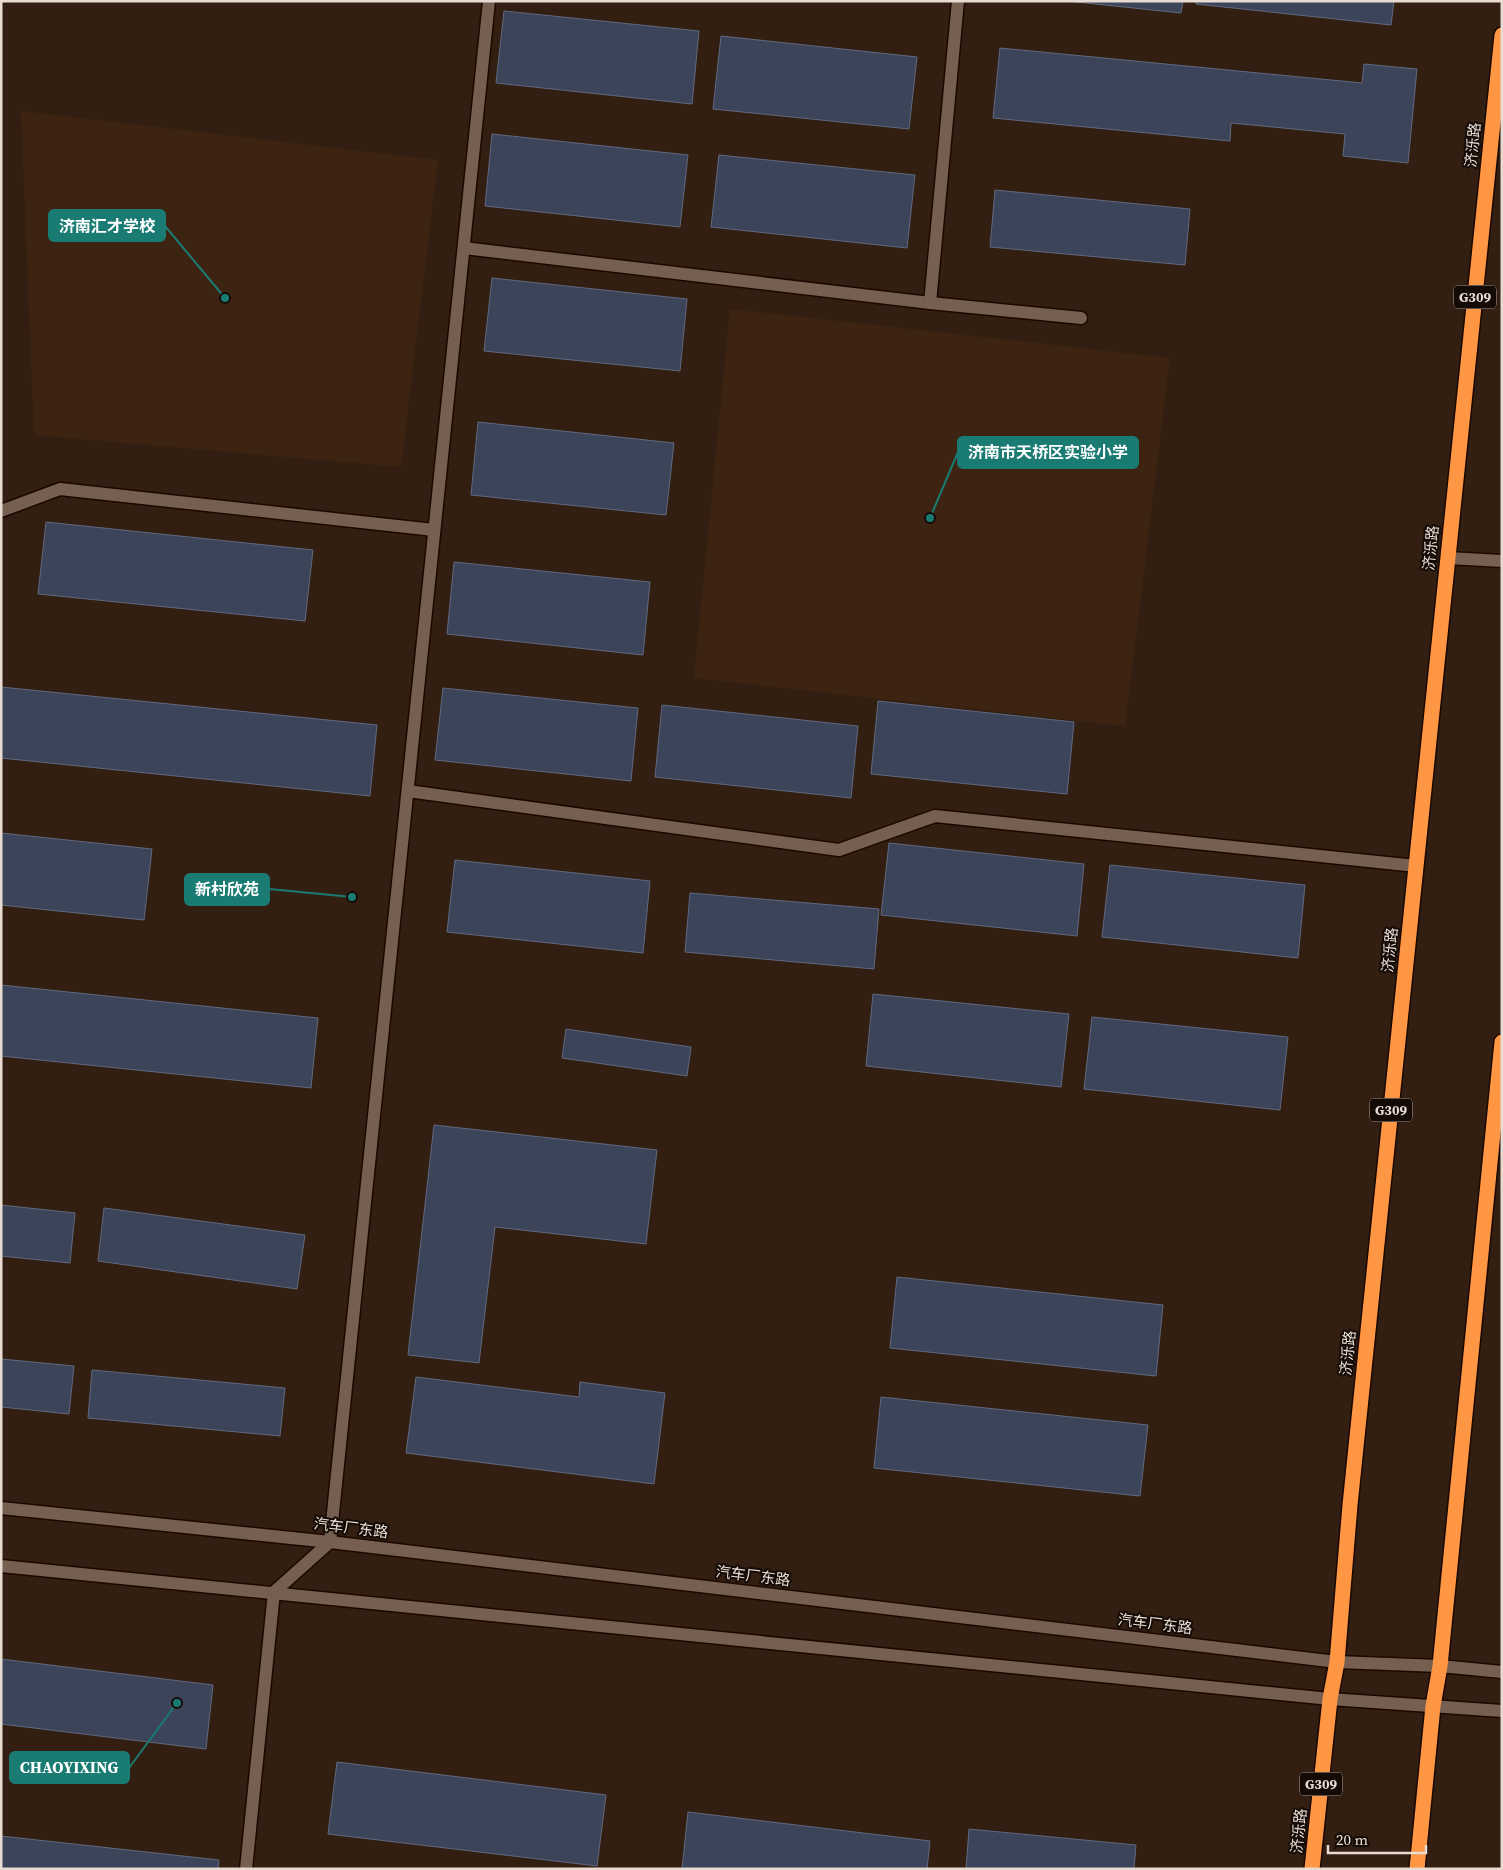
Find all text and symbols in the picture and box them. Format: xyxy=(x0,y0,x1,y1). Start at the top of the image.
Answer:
street label: 济泺路 xyxy=(1460,121,1485,168)
callout: 济南汇才学校 xyxy=(49,210,165,241)
text: 济南汇才学校 xyxy=(59,215,156,237)
road number: G309 xyxy=(1454,286,1496,308)
callout: 济南市天桥区实验小学 xyxy=(958,437,1138,468)
text: 济南市天桥区实验小学 xyxy=(968,441,1128,463)
street label: 济泺路 xyxy=(1418,524,1443,571)
callout: 新村欣苑 xyxy=(185,874,269,905)
text: 新村欣苑 xyxy=(195,878,259,900)
street label: 济泺路 xyxy=(1377,926,1402,973)
road number: G309 xyxy=(1370,1098,1412,1122)
street label: 济泺路 xyxy=(1335,1329,1360,1376)
street label: 汽车厂东路 xyxy=(313,1513,390,1542)
street label: 汽车厂东路 xyxy=(715,1561,792,1590)
street label: 汽车厂东路 xyxy=(1117,1609,1194,1638)
callout: CHAOYIXING xyxy=(10,1752,129,1783)
text: CHAOYIXING xyxy=(20,1756,118,1778)
road number: G309 xyxy=(1300,1772,1342,1796)
street label: 济泺路 xyxy=(1286,1807,1311,1854)
scale bar xyxy=(1328,1822,1426,1854)
text: 20 m xyxy=(1336,1829,1368,1850)

